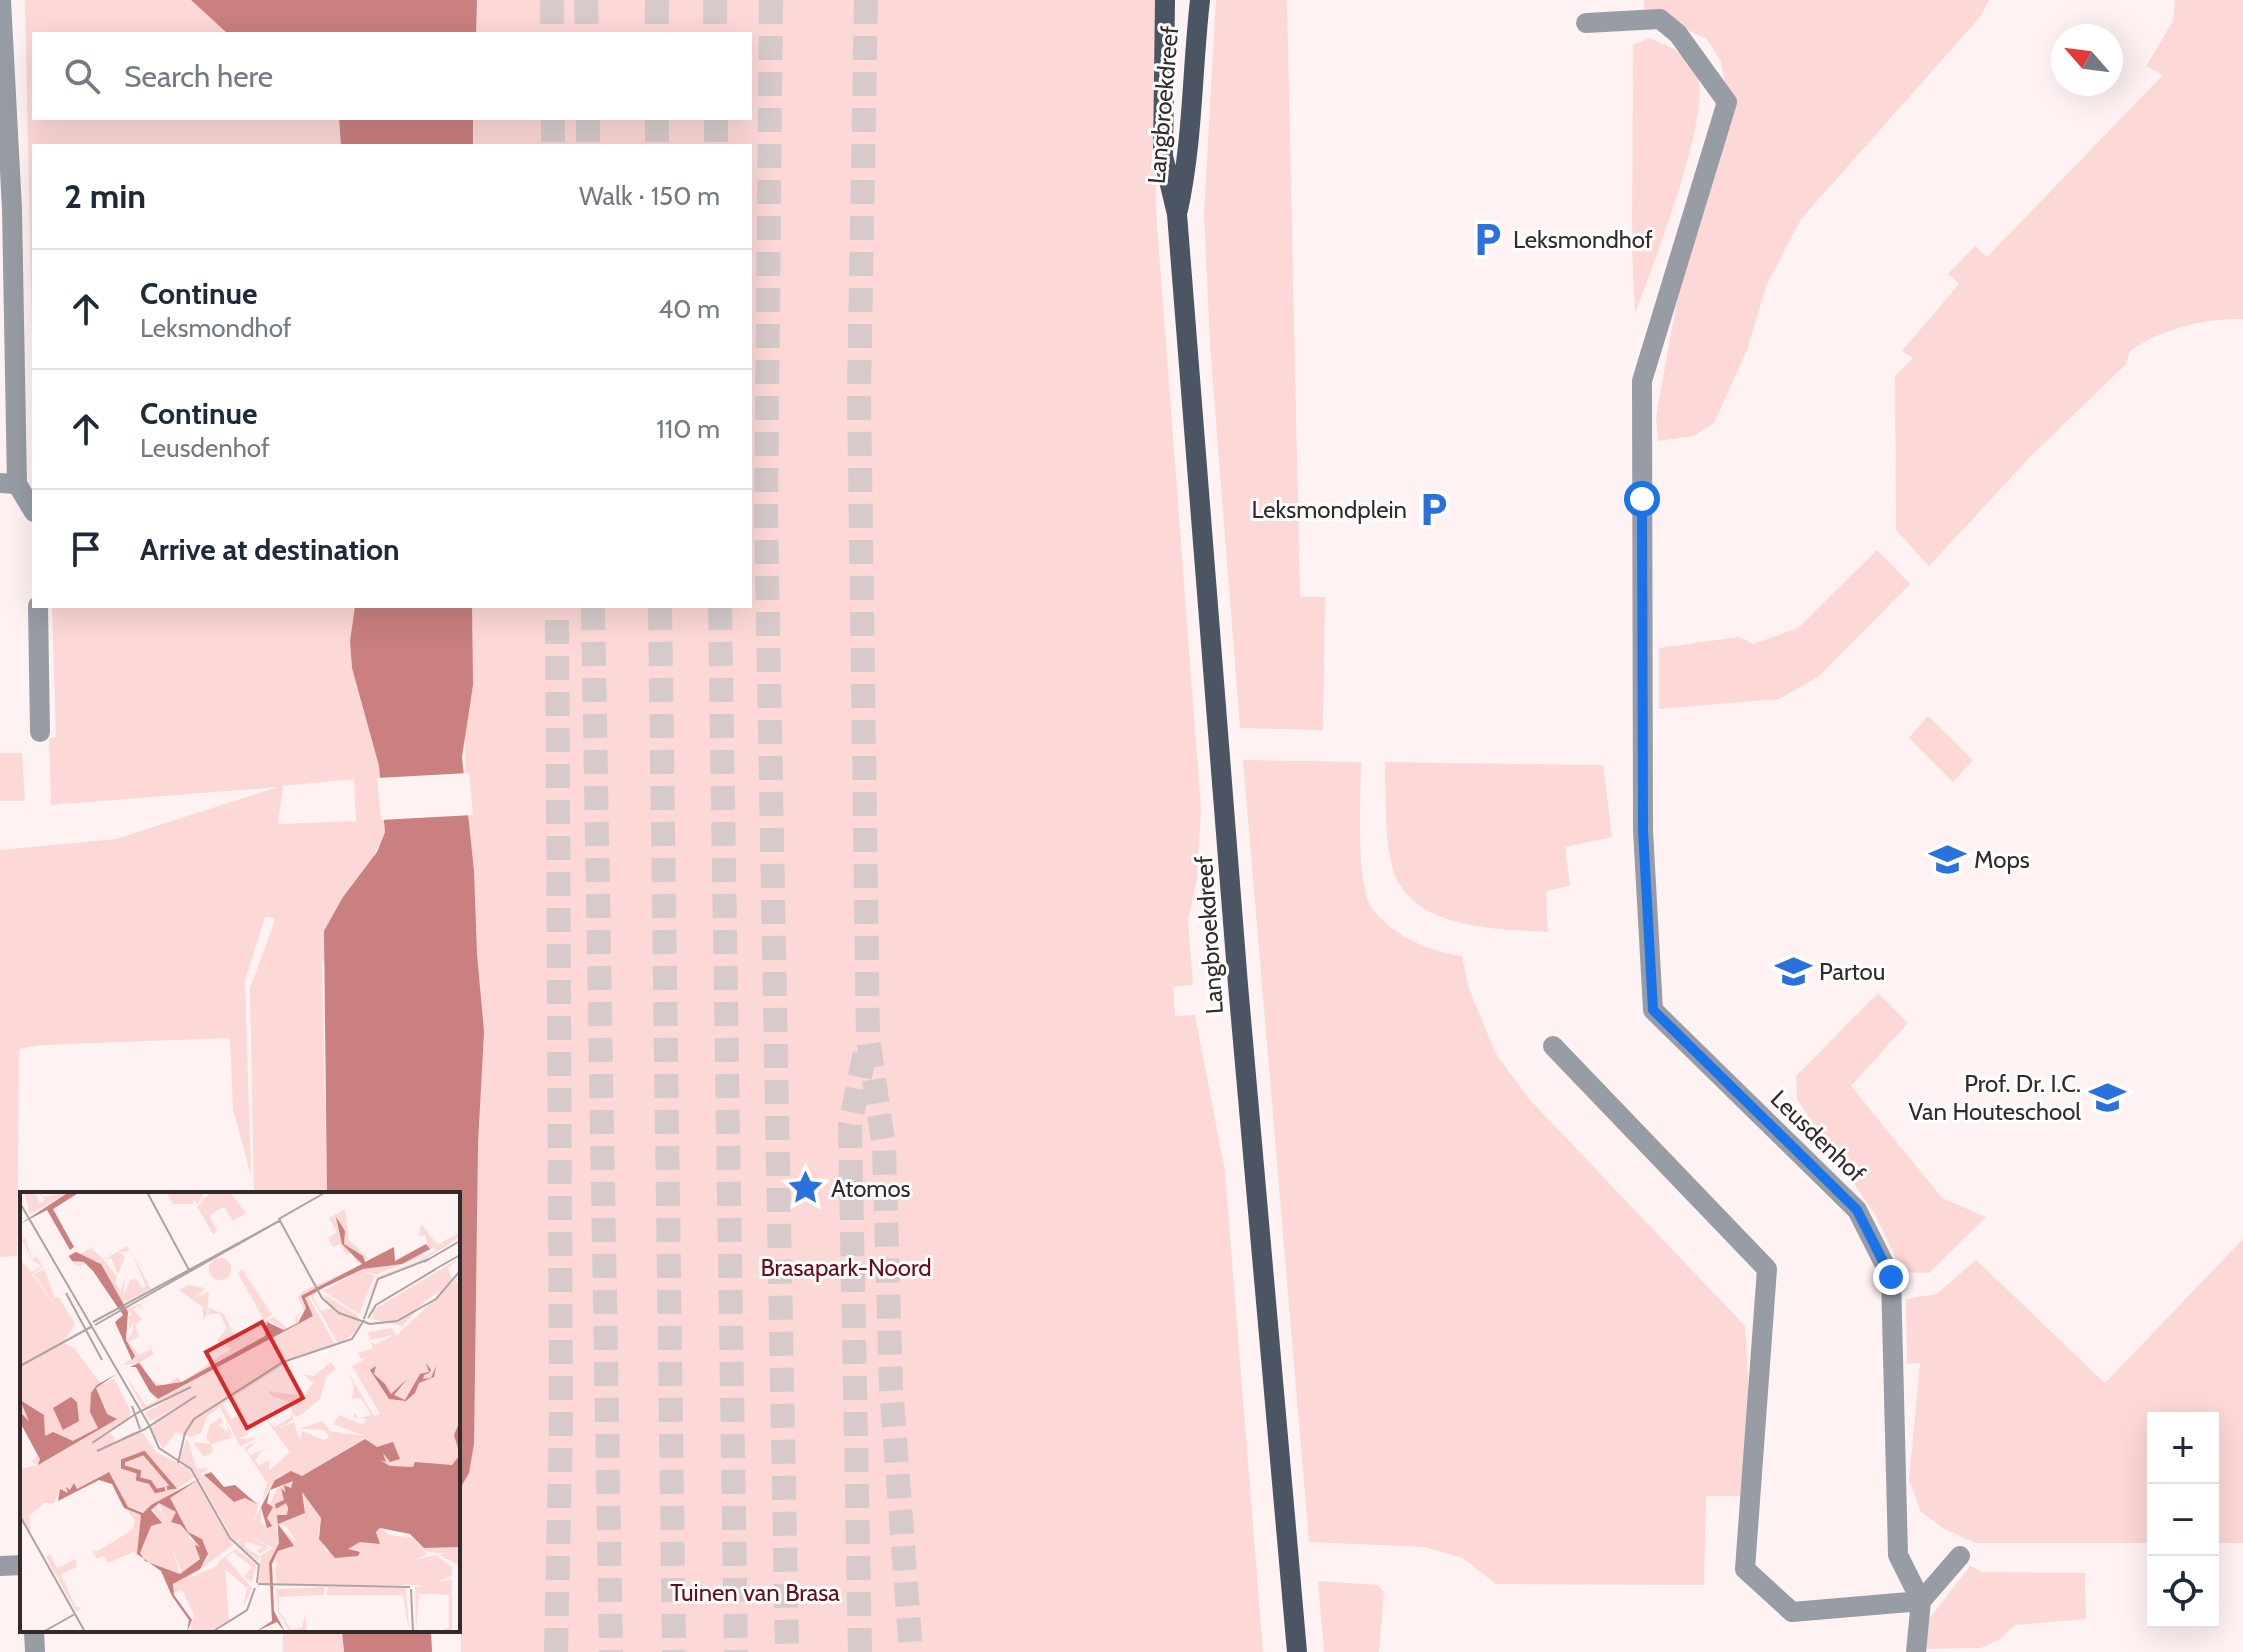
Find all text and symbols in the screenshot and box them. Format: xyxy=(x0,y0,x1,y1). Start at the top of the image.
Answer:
north arrow xyxy=(2051,24,2123,96)
street label: Langbroekdreef xyxy=(1142,25,1184,185)
search box xyxy=(32,32,752,120)
icon: search xyxy=(60,54,104,98)
text: Search here xyxy=(124,58,273,95)
text: 2 min xyxy=(64,175,146,217)
text: Walk · 150 m xyxy=(579,180,720,212)
parking icon: Leksmondhof xyxy=(1468,220,1506,258)
place label: Leksmondhof xyxy=(1513,225,1653,254)
text: Continue xyxy=(140,275,257,312)
icon: ahead xyxy=(64,287,108,331)
text: 40 m xyxy=(658,293,720,325)
text: Leksmondhof xyxy=(140,312,291,344)
text: Continue xyxy=(140,395,257,432)
icon: ahead xyxy=(64,407,108,451)
text: 110 m xyxy=(656,413,720,445)
text: Leusdenhof xyxy=(140,432,270,464)
route start xyxy=(1624,481,1660,517)
parking icon: Leksmondplein xyxy=(1414,490,1452,528)
place label: Leksmondplein xyxy=(1252,495,1407,524)
icon: arrive xyxy=(64,527,108,571)
text: Arrive at destination xyxy=(140,531,400,568)
school or university icon: Mops xyxy=(1929,840,1967,878)
place label: Mops xyxy=(1974,845,2030,874)
street label: Langbroekdreef xyxy=(1189,855,1229,1015)
school or university icon: Partou xyxy=(1774,952,1812,990)
place label: Partou xyxy=(1819,957,1885,986)
place label: Prof. Dr. I.C. Van Houteschool xyxy=(1908,1069,2081,1126)
school or university icon: Prof. Dr. I.C. Van Houteschool xyxy=(2088,1078,2126,1116)
street label: Leusdenhof xyxy=(1765,1084,1871,1188)
place icon: Atomos xyxy=(786,1169,824,1207)
place label: Atomos xyxy=(831,1174,911,1203)
inset map xyxy=(20,1192,460,1632)
park label: Brasapark-Noord xyxy=(760,1253,932,1282)
route end xyxy=(1873,1259,1909,1295)
map controls xyxy=(2147,1412,2219,1628)
button: + xyxy=(2147,1412,2219,1484)
button: − xyxy=(2147,1484,2219,1556)
button: locate xyxy=(2147,1556,2219,1628)
park label: Tuinen van Brasa xyxy=(670,1578,840,1607)

